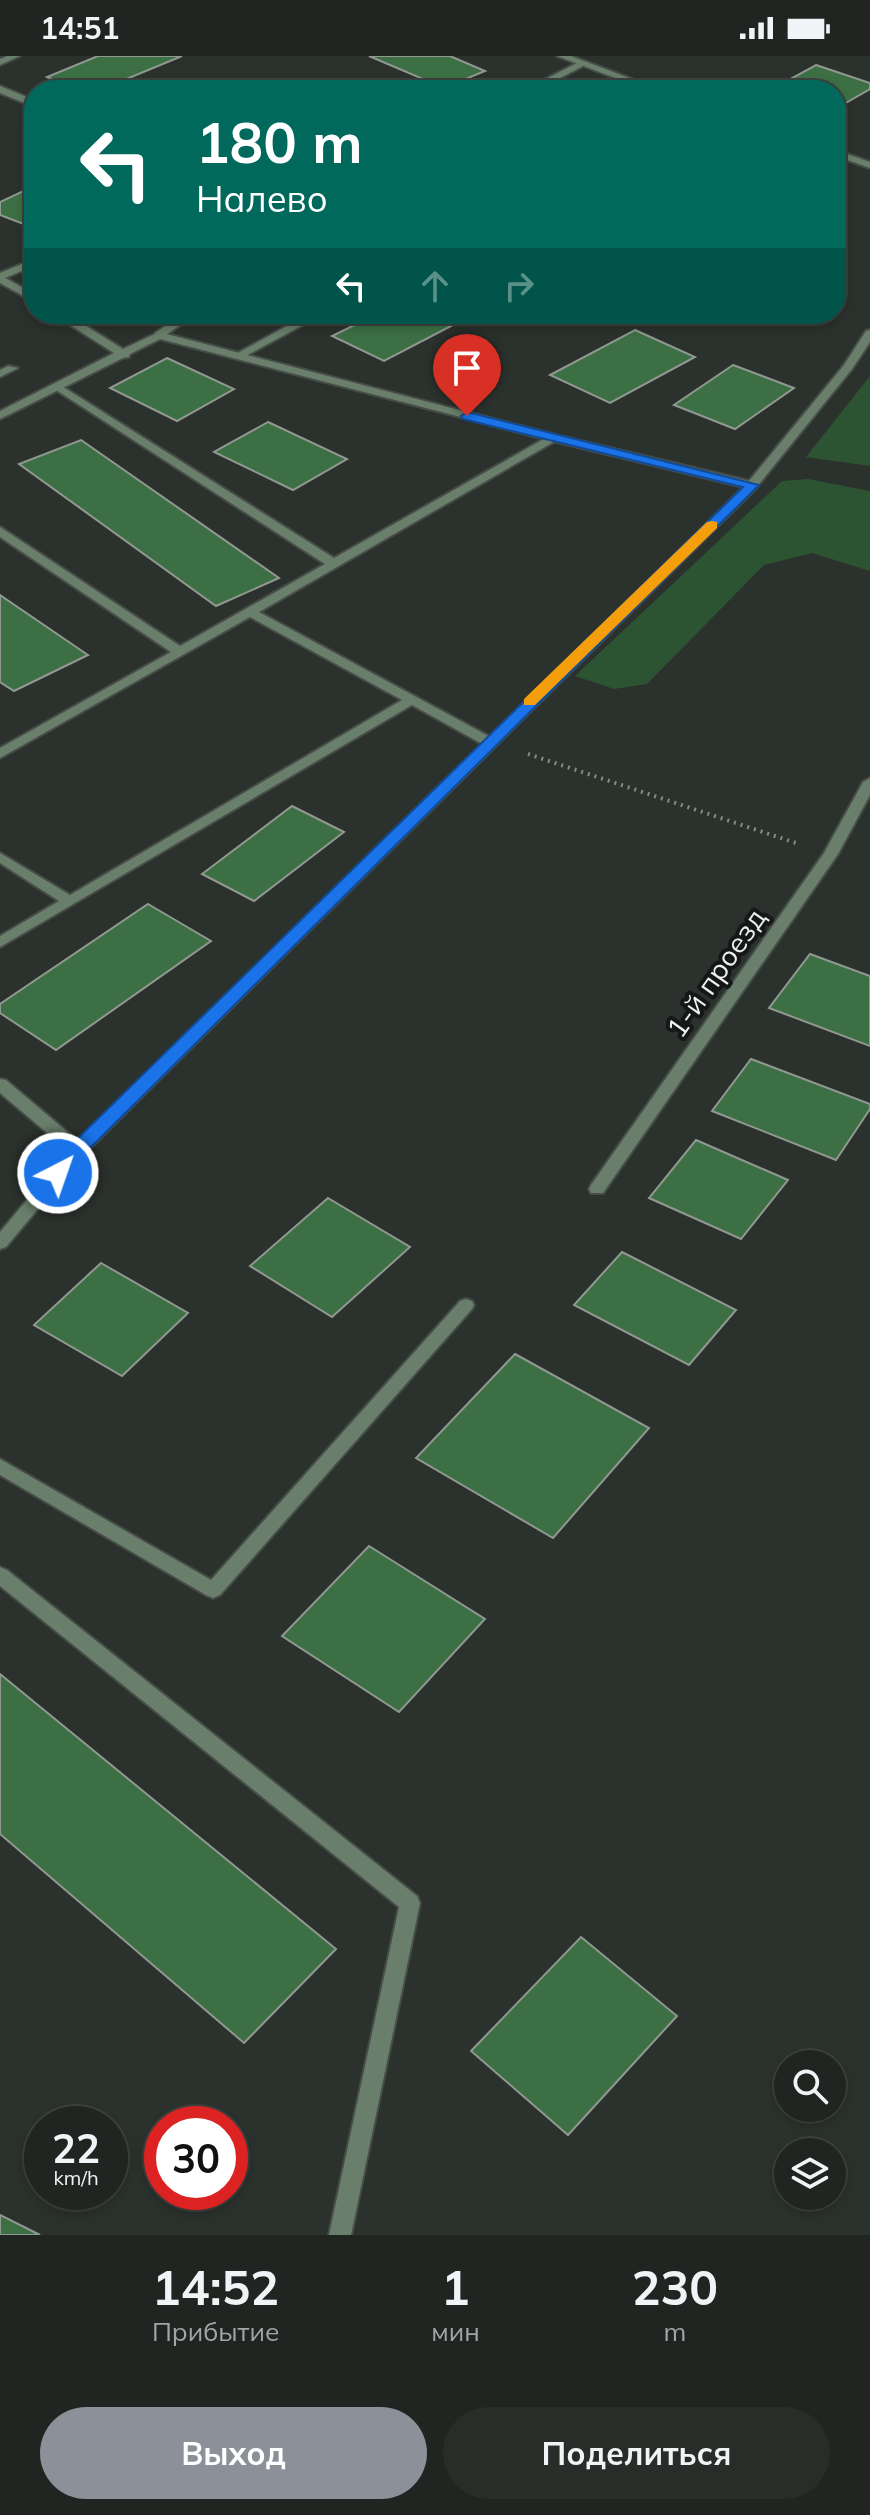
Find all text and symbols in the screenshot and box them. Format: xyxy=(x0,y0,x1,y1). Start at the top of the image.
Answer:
text: 14:51 xyxy=(40,9,119,47)
text: 180 m xyxy=(196,107,363,177)
icon: left xyxy=(64,112,168,216)
text: Налево xyxy=(196,176,328,221)
icon: left xyxy=(329,264,373,308)
icon: ahead xyxy=(413,264,457,308)
icon: right xyxy=(497,264,541,308)
pin xyxy=(433,334,501,416)
icon: arrive xyxy=(445,346,489,390)
street label: 1-й проезд xyxy=(658,901,773,1044)
position arrow xyxy=(16,1131,100,1215)
map controls xyxy=(774,2050,846,2210)
button: search xyxy=(774,2050,846,2122)
speed limit sign: 30 xyxy=(144,2106,248,2210)
text: 22 xyxy=(52,2123,100,2173)
button: layers xyxy=(774,2138,846,2210)
text: km/h xyxy=(53,2165,99,2190)
text: 14:52 xyxy=(152,2257,279,2317)
text: 1 xyxy=(441,2257,470,2317)
text: 230 xyxy=(632,2257,718,2317)
text: Прибытие xyxy=(152,2315,279,2348)
text: мин xyxy=(431,2315,480,2348)
text: m xyxy=(663,2315,686,2348)
button: Выход xyxy=(40,2407,427,2499)
button: Поделиться xyxy=(443,2407,830,2499)

